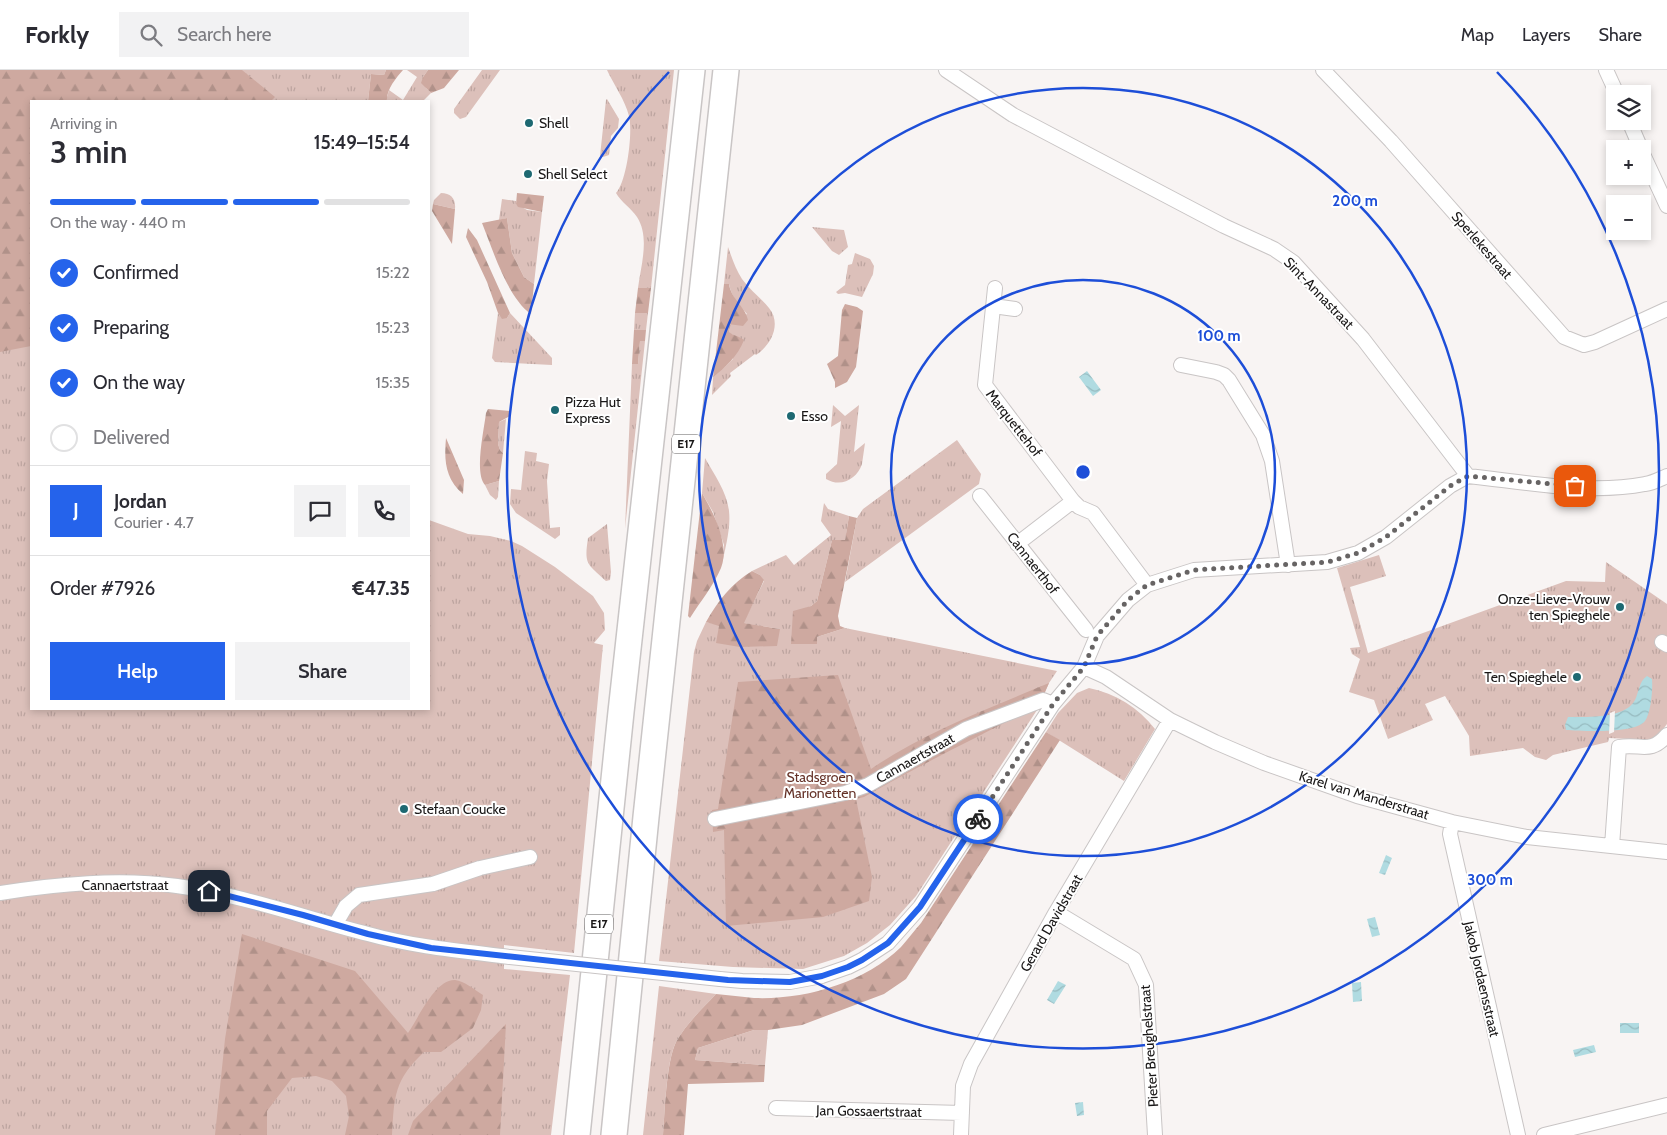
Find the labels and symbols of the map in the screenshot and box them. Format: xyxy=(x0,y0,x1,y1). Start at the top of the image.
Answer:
place label: Shell xyxy=(539,114,569,132)
marker: Shell xyxy=(523,117,535,129)
place label: Shell Select xyxy=(538,165,608,183)
marker: Shell Select xyxy=(522,168,534,180)
text: 200 m xyxy=(1332,192,1378,210)
street label: Sperlekestraat xyxy=(1448,207,1516,283)
street label: Sint-Annastraat xyxy=(1280,253,1358,333)
text: 100 m xyxy=(1197,327,1241,345)
street label: Marquettehof xyxy=(982,386,1046,461)
place label: Pizza Hut Express xyxy=(565,393,621,427)
marker: Pizza Hut Express xyxy=(549,404,561,416)
place label: Esso xyxy=(801,407,828,425)
marker: Esso xyxy=(785,410,797,422)
road number: E17 xyxy=(672,434,700,454)
centre of rings xyxy=(1074,463,1092,481)
pin xyxy=(1554,465,1596,507)
street label: Cannaerthof xyxy=(1003,528,1063,598)
place label: Onze-Lieve-Vrouw ten Spieghele xyxy=(1498,590,1610,624)
marker: Onze-Lieve-Vrouw ten Spieghele xyxy=(1614,601,1626,613)
place label: Ten Spieghele xyxy=(1484,668,1567,686)
marker: Ten Spieghele xyxy=(1571,671,1583,683)
street label: Cannaertstraat xyxy=(873,729,958,787)
street label: Karel van Manderstraat xyxy=(1297,767,1431,823)
park label: Stadsgroen Marionetten xyxy=(784,768,856,802)
courier xyxy=(953,794,1003,844)
place label: Stefaan Coucke xyxy=(414,800,506,818)
marker: Stefaan Coucke xyxy=(398,803,410,815)
pin xyxy=(188,870,230,912)
street label: Gerard Davidstraat xyxy=(1016,871,1086,975)
text: 300 m xyxy=(1467,871,1513,889)
street label: Cannaertstraat xyxy=(82,876,169,894)
road number: E17 xyxy=(585,914,613,934)
street label: Jakob Jordaensstraat xyxy=(1460,918,1504,1039)
street label: Pieter Breughelstraat xyxy=(1136,984,1162,1108)
street label: Jan Gossaertstraat xyxy=(815,1101,922,1121)

